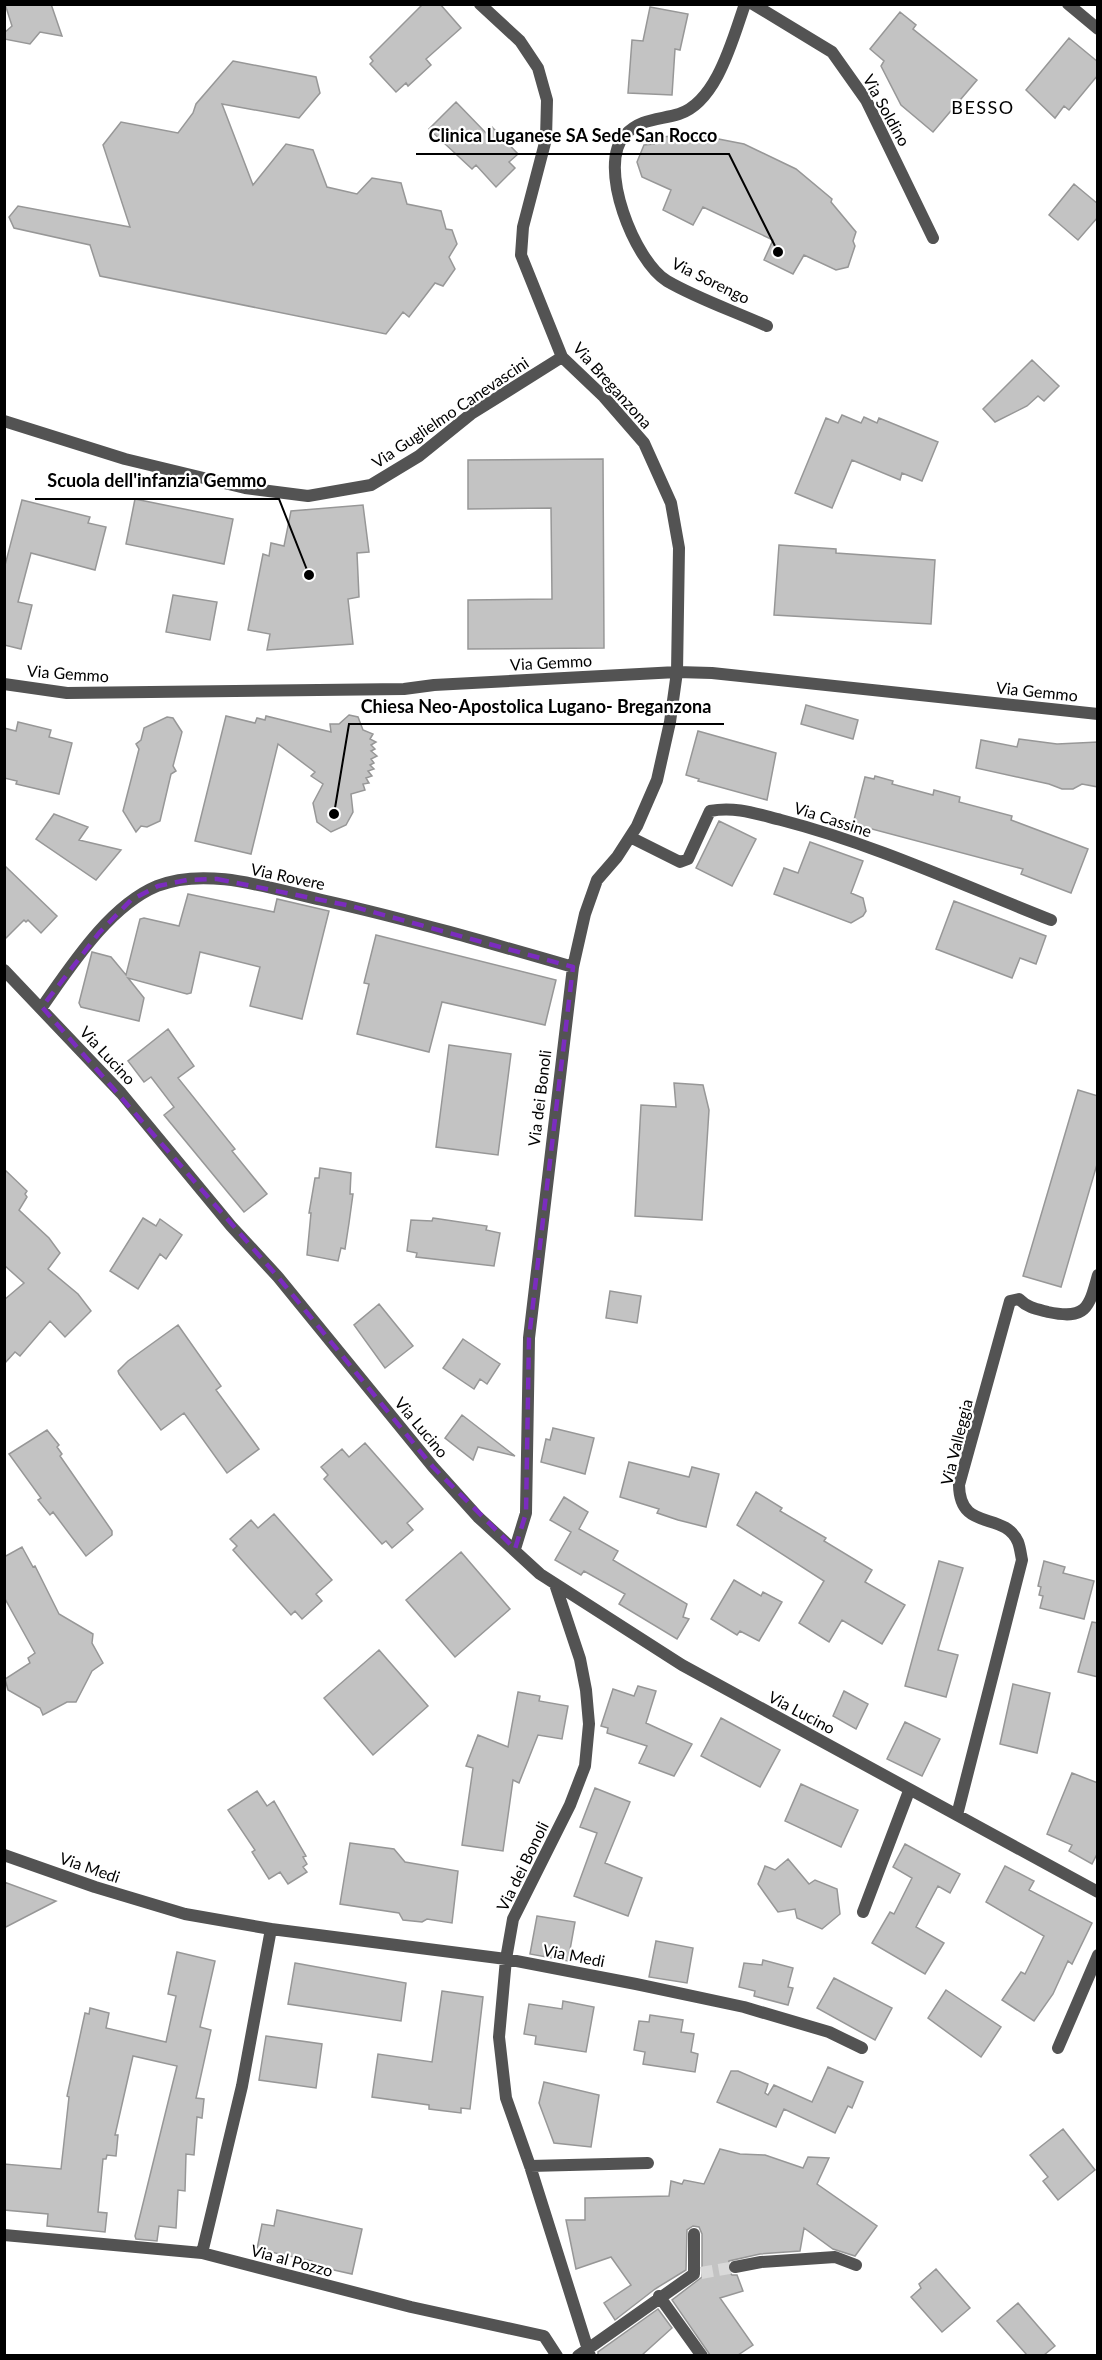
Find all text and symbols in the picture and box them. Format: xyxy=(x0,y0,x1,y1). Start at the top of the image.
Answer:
street label: Via Soldino xyxy=(860,71,914,149)
district label: BESSO xyxy=(951,96,1015,118)
callout: Clinica Luganese SA Sede San Rocco xyxy=(416,118,729,154)
text: Clinica Luganese SA Sede San Rocco xyxy=(429,124,717,146)
street label: Via Sorengo xyxy=(669,253,753,307)
street label: Via Breganzona xyxy=(569,338,657,432)
street label: Via Guglielmo Canevascini xyxy=(368,352,532,472)
callout: Scuola dell'infanzia Gemmo xyxy=(35,463,279,499)
text: Scuola dell'infanzia Gemmo xyxy=(47,469,267,491)
street label: Via Gemmo xyxy=(509,650,593,674)
street label: Via Gemmo xyxy=(26,661,110,685)
street label: Via Gemmo xyxy=(995,677,1079,705)
callout: Chiesa Neo-Apostolica Lugano- Breganzona xyxy=(349,688,724,724)
text: Chiesa Neo-Apostolica Lugano- Breganzona xyxy=(361,695,711,717)
street label: Via Cassine xyxy=(792,798,874,840)
street label: Via Rovere xyxy=(249,859,327,893)
street label: Via Lucino xyxy=(76,1022,140,1088)
street label: Via dei Bonoli xyxy=(524,1049,554,1147)
street label: Via Lucino xyxy=(391,1393,453,1461)
street label: Via Valleggia xyxy=(936,1397,976,1487)
street label: Via Lucino xyxy=(765,1687,839,1737)
street label: Via dei Bonoli xyxy=(492,1818,552,1914)
street label: Via Medi xyxy=(57,1848,123,1886)
street label: Via Medi xyxy=(541,1940,607,1970)
street label: Via al Pozzo xyxy=(249,2240,335,2280)

